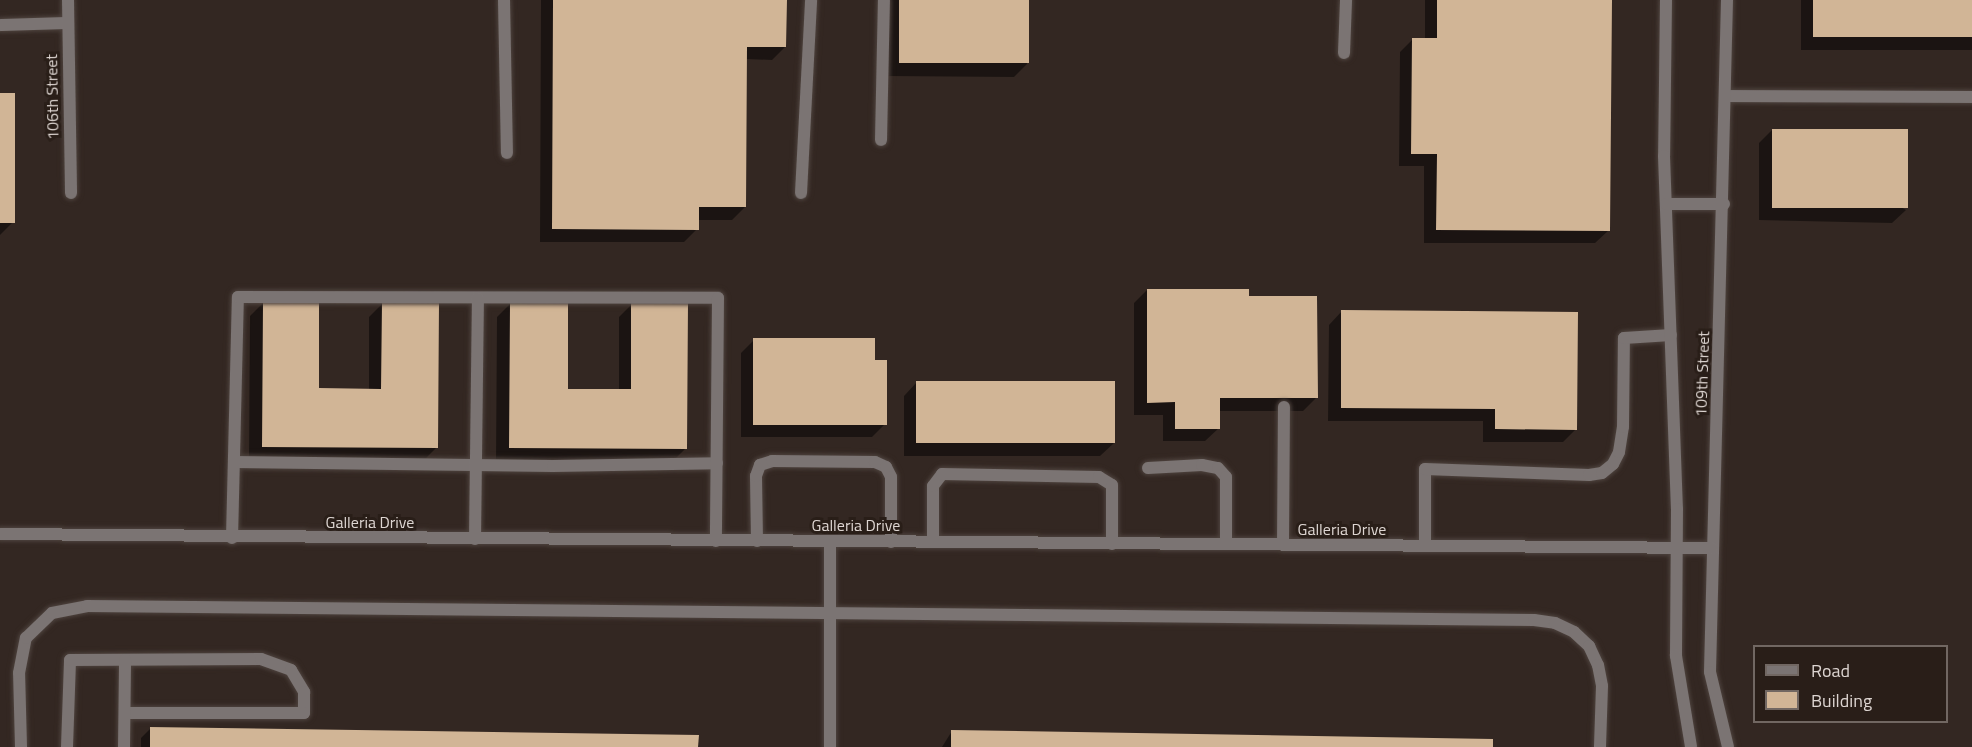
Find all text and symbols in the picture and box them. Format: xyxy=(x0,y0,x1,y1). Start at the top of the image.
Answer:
street label: 106th Street xyxy=(42,54,62,140)
street label: 109th Street xyxy=(1691,331,1713,417)
street label: Galleria Drive xyxy=(326,512,414,532)
street label: Galleria Drive xyxy=(812,515,900,535)
street label: Galleria Drive xyxy=(1298,519,1386,539)
legend xyxy=(1753,645,1948,723)
text: Road xyxy=(1811,657,1850,684)
text: Building xyxy=(1811,687,1872,714)

